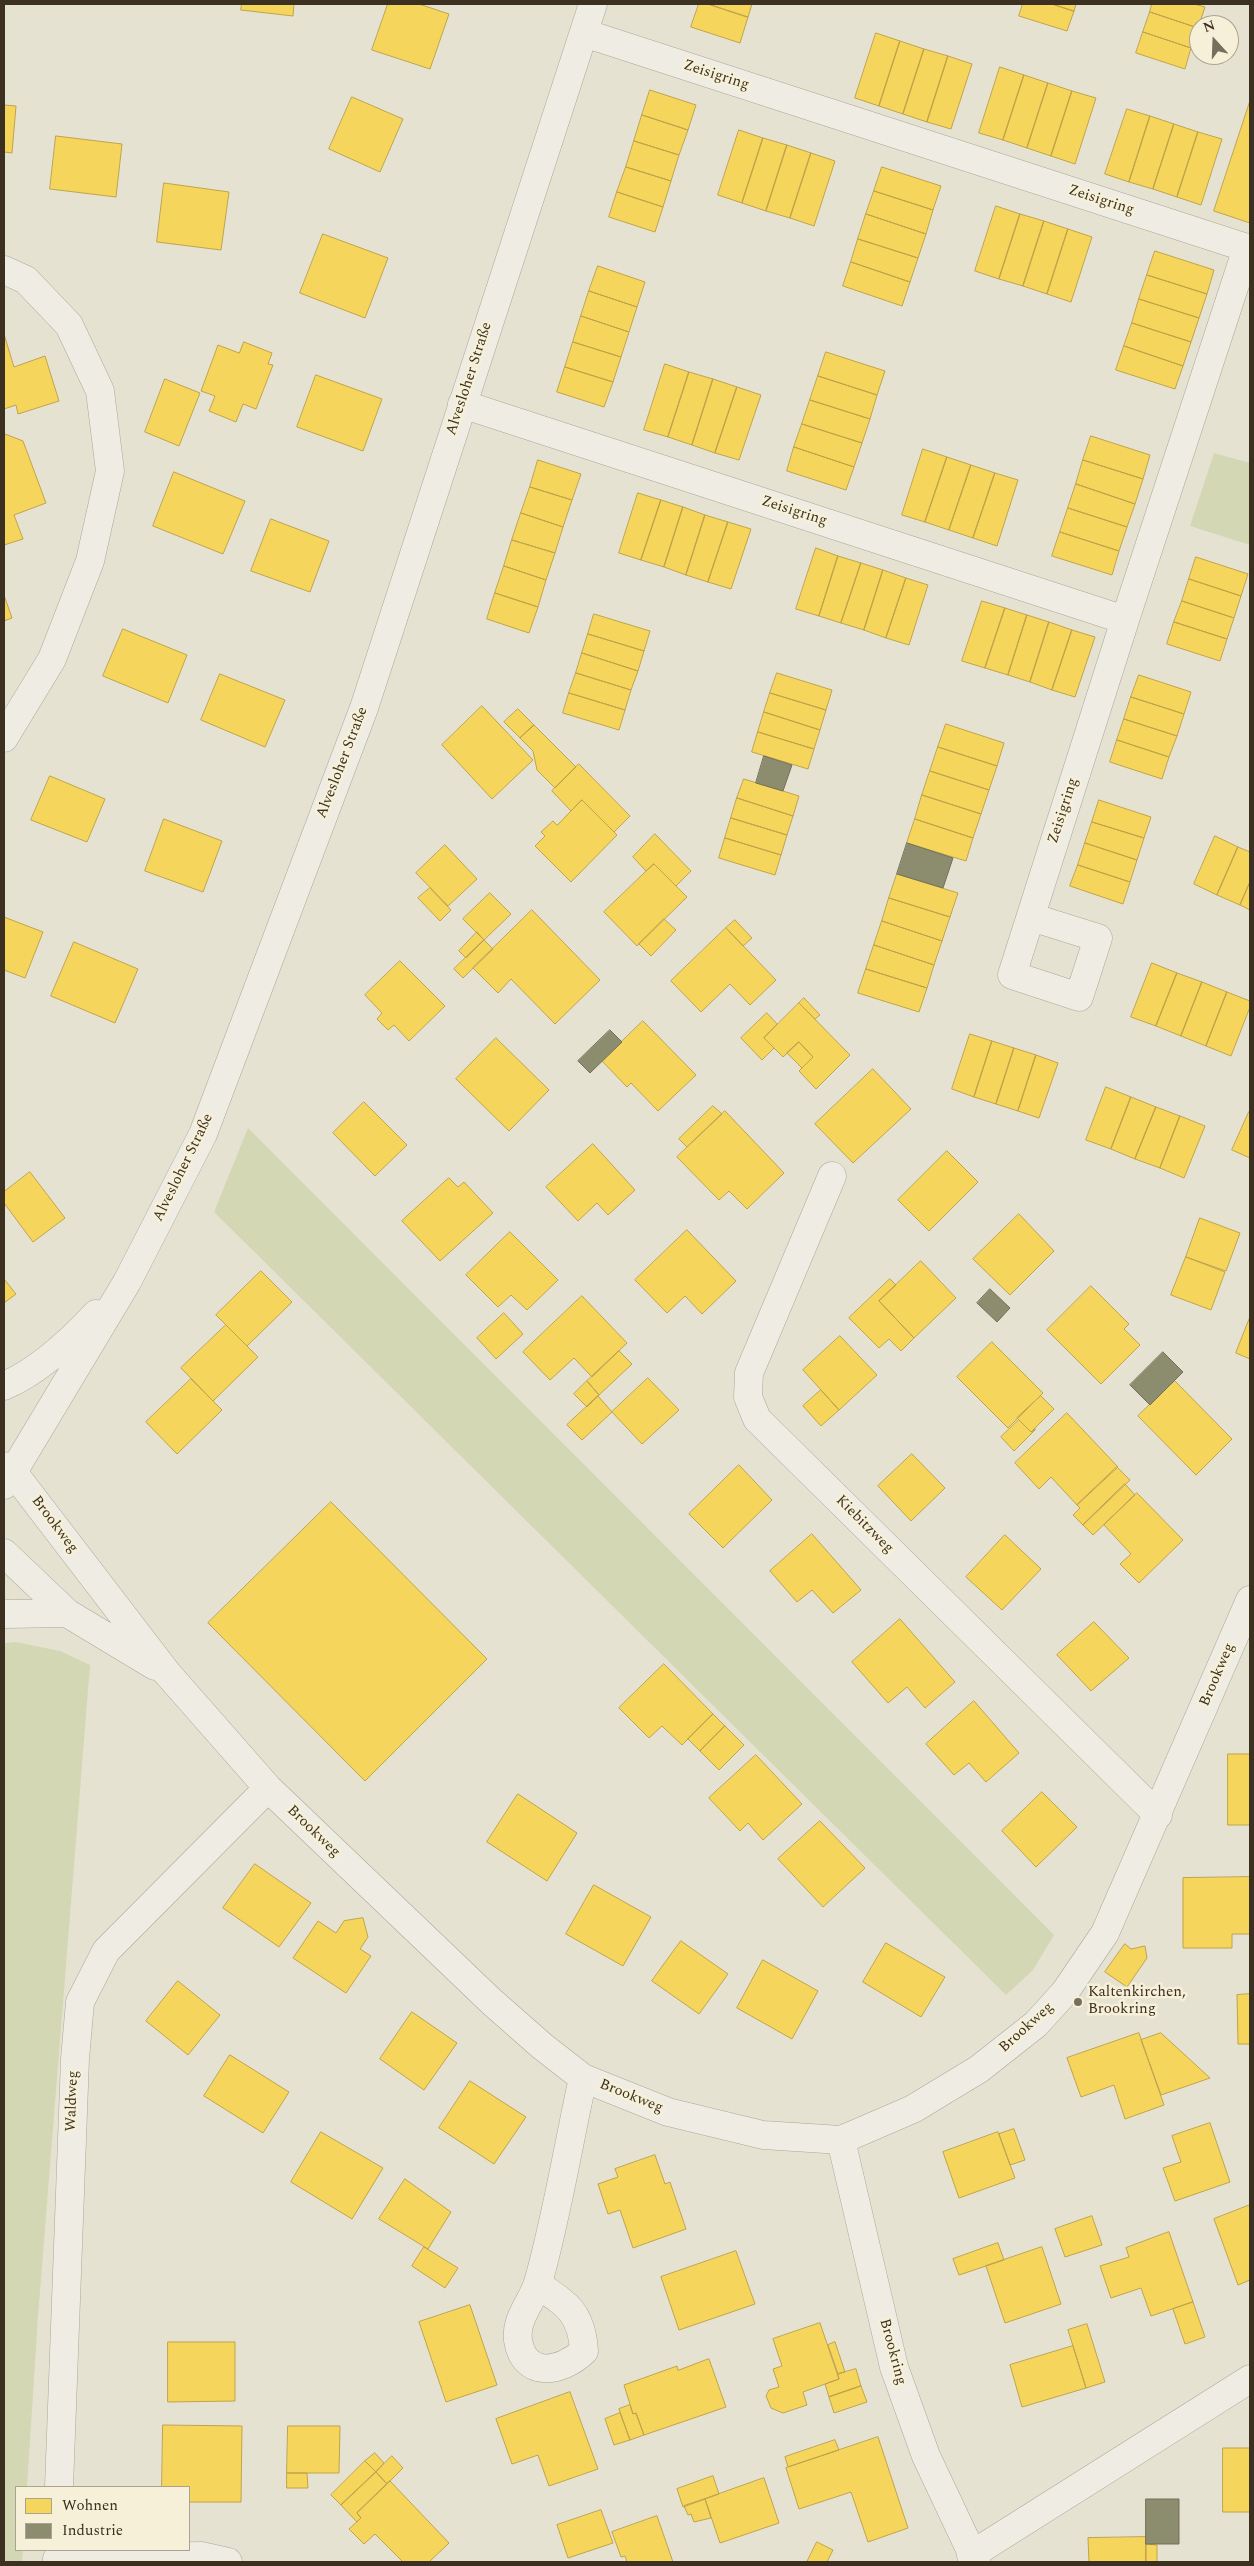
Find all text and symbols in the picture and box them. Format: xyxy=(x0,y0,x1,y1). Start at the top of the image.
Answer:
north arrow xyxy=(1189,15,1239,65)
text: N xyxy=(1200,15,1218,38)
street label: Zeisigring xyxy=(681,57,751,95)
street label: Zeisigring xyxy=(1066,182,1136,220)
street label: Alvesloher Straße xyxy=(443,320,497,438)
street label: Zeisigring xyxy=(759,493,829,531)
street label: Alvesloher Straße xyxy=(313,705,373,821)
street label: Zeisigring xyxy=(1045,776,1083,846)
street label: Alvesloher Straße xyxy=(150,1111,218,1225)
street label: Kiebitzweg xyxy=(831,1492,897,1558)
street label: Brookweg xyxy=(27,1493,81,1557)
street label: Brookweg xyxy=(1197,1641,1239,1709)
street label: Brookweg xyxy=(283,1802,343,1862)
place label: Kaltenkirchen, Brookring xyxy=(1088,1984,1186,2019)
marker: Kaltenkirchen, Brookring xyxy=(1072,1996,1084,2008)
street label: Brookweg xyxy=(996,1999,1058,2057)
street label: Waldweg xyxy=(63,2070,83,2132)
street label: Brookweg xyxy=(596,2076,666,2118)
street label: Brookring xyxy=(875,2317,909,2387)
legend xyxy=(15,2486,190,2551)
text: Wohnen xyxy=(62,2494,118,2517)
text: Industrie xyxy=(62,2519,123,2542)

